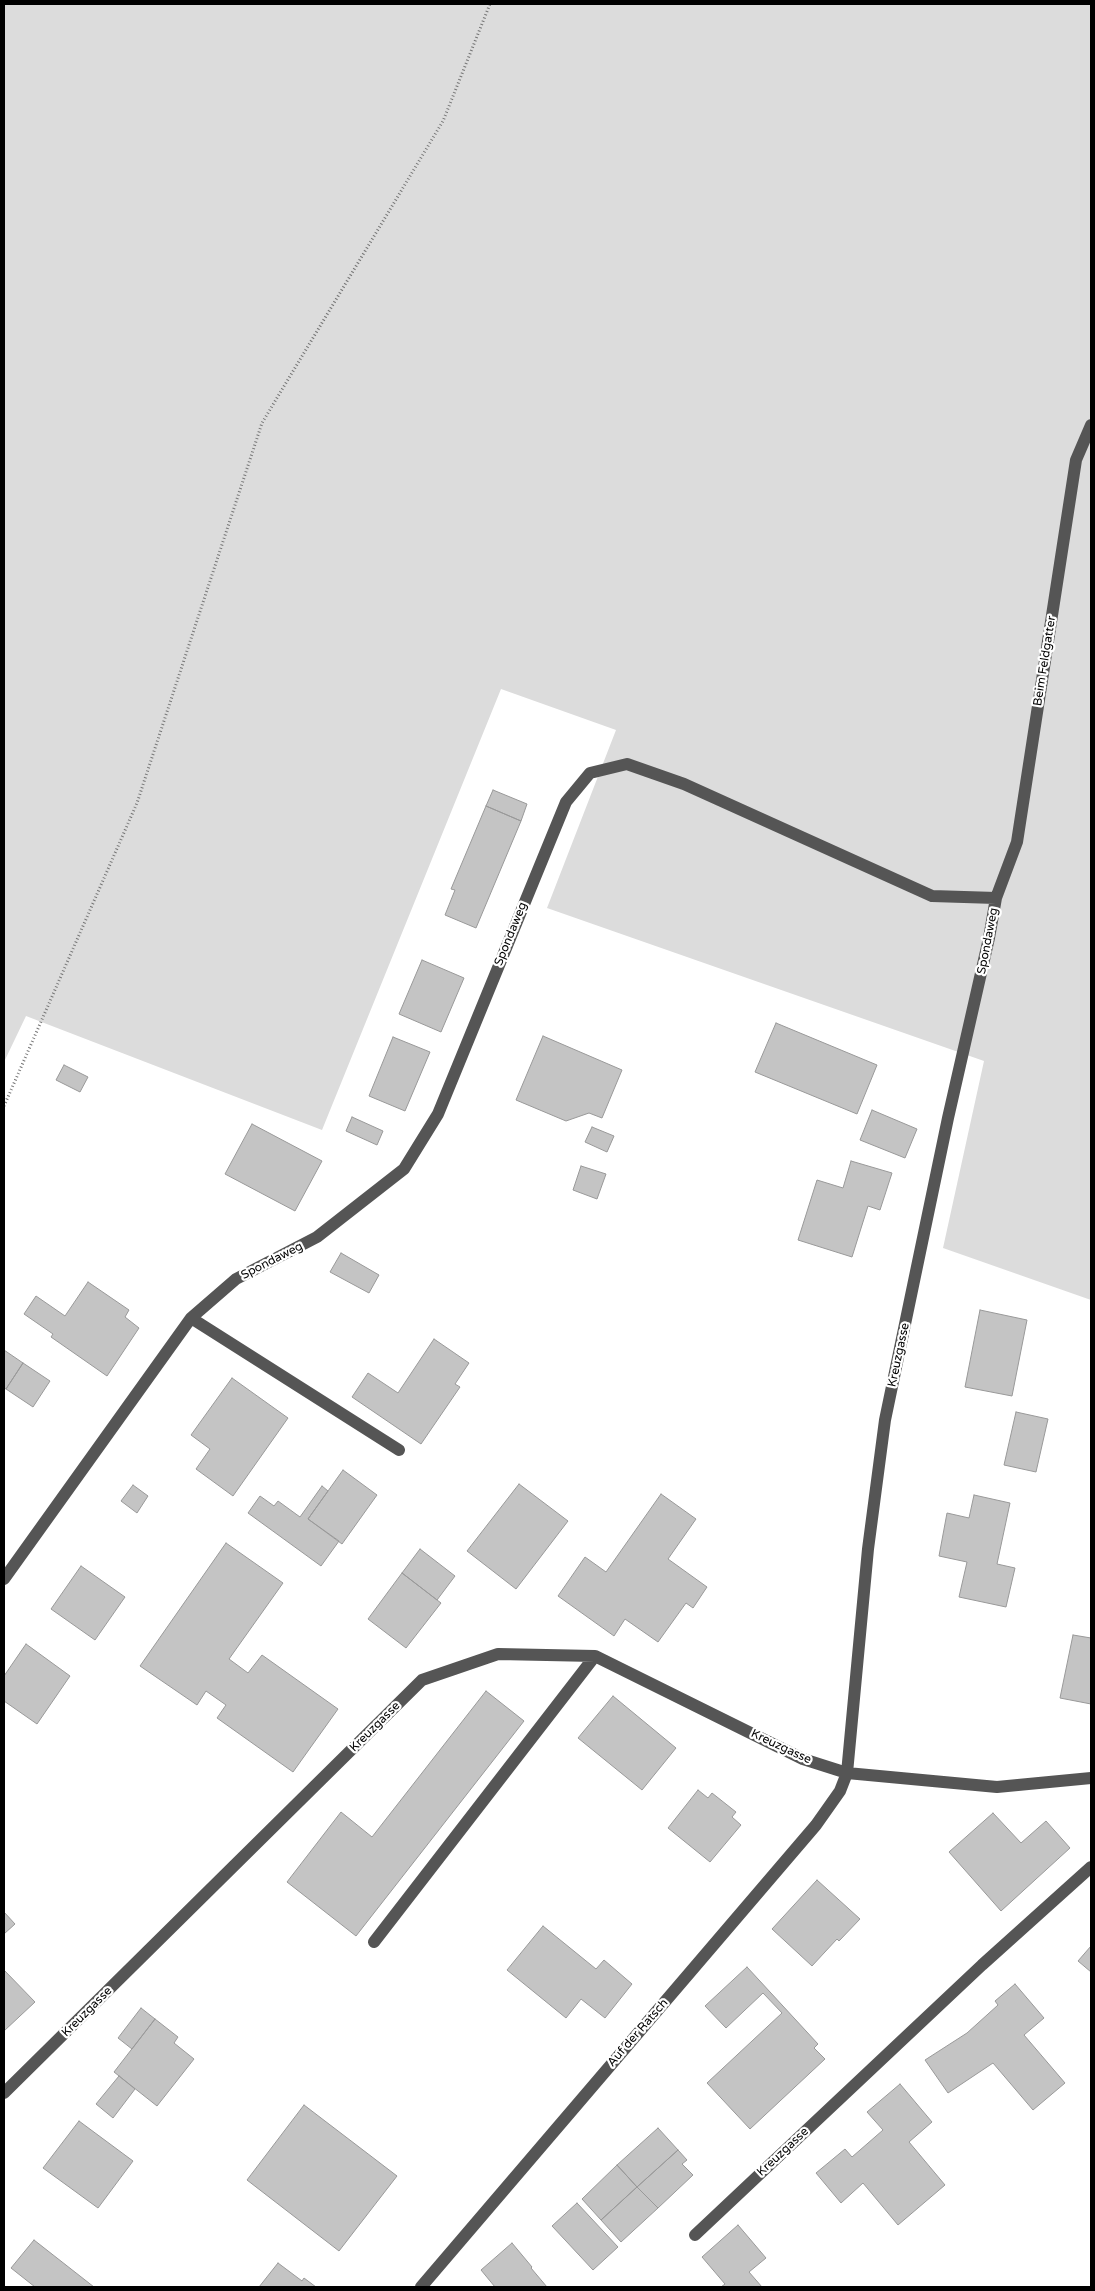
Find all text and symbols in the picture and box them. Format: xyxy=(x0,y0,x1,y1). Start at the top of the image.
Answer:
street label: Beim Feldgatter xyxy=(1031,615,1059,707)
street label: Spondaweg xyxy=(492,900,530,968)
street label: Spondaweg xyxy=(974,907,1002,975)
street label: Spondaweg xyxy=(239,1239,305,1283)
street label: Kreuzgasse xyxy=(885,1322,913,1388)
street label: Kreuzgasse xyxy=(347,1699,403,1755)
street label: Kreuzgasse xyxy=(748,1727,814,1767)
street label: Kreuzgasse xyxy=(59,1984,115,2040)
street label: Auf der Ratsch xyxy=(605,1996,671,2070)
street label: Kreuzgasse xyxy=(754,2125,812,2179)

